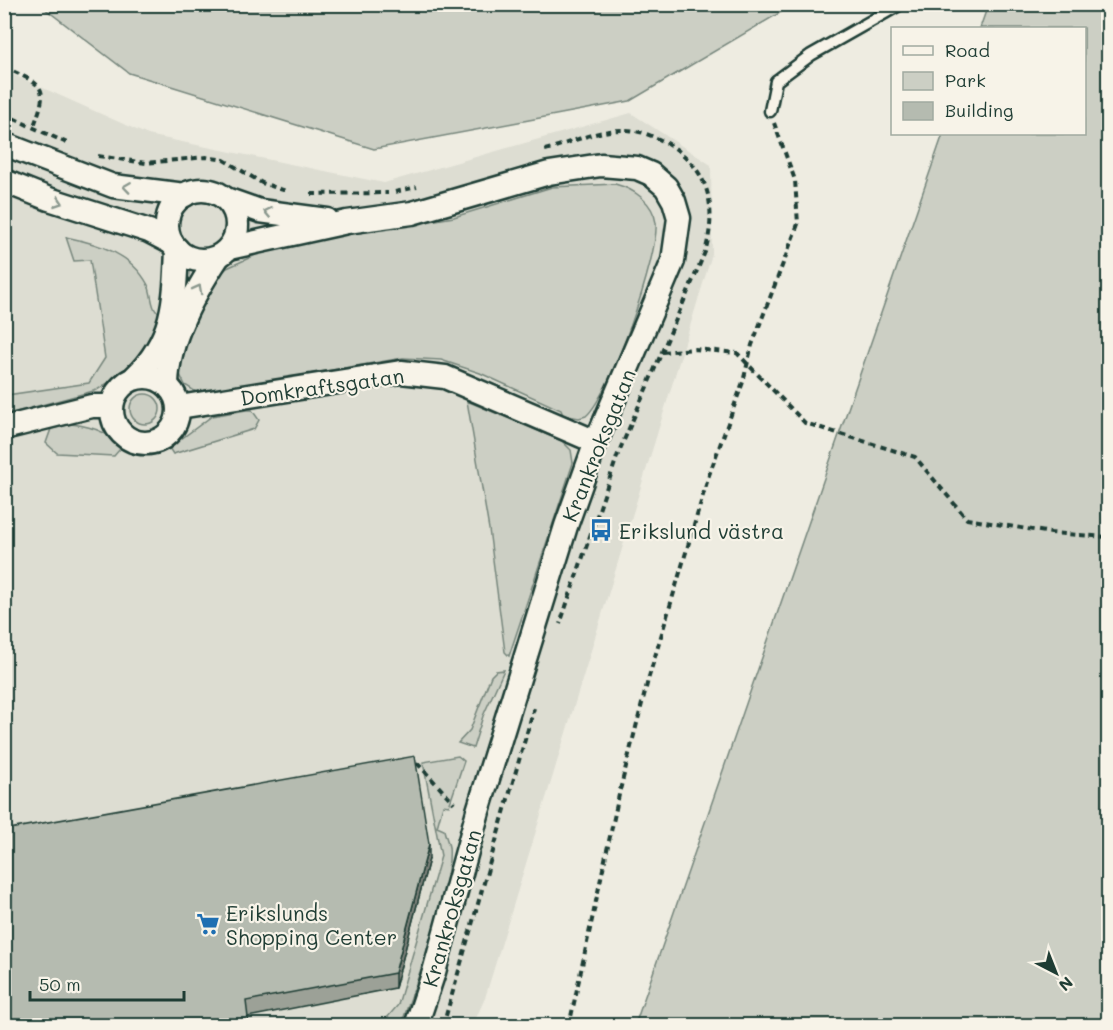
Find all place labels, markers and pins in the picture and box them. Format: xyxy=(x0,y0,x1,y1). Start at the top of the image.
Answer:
bus stop icon: Erikslund västra xyxy=(588,517,614,543)
place label: Erikslund västra xyxy=(619,517,784,544)
place label: Erikslunds Shopping Center xyxy=(226,899,397,950)
supermarket icon: Erikslunds Shopping Center xyxy=(195,911,221,937)

